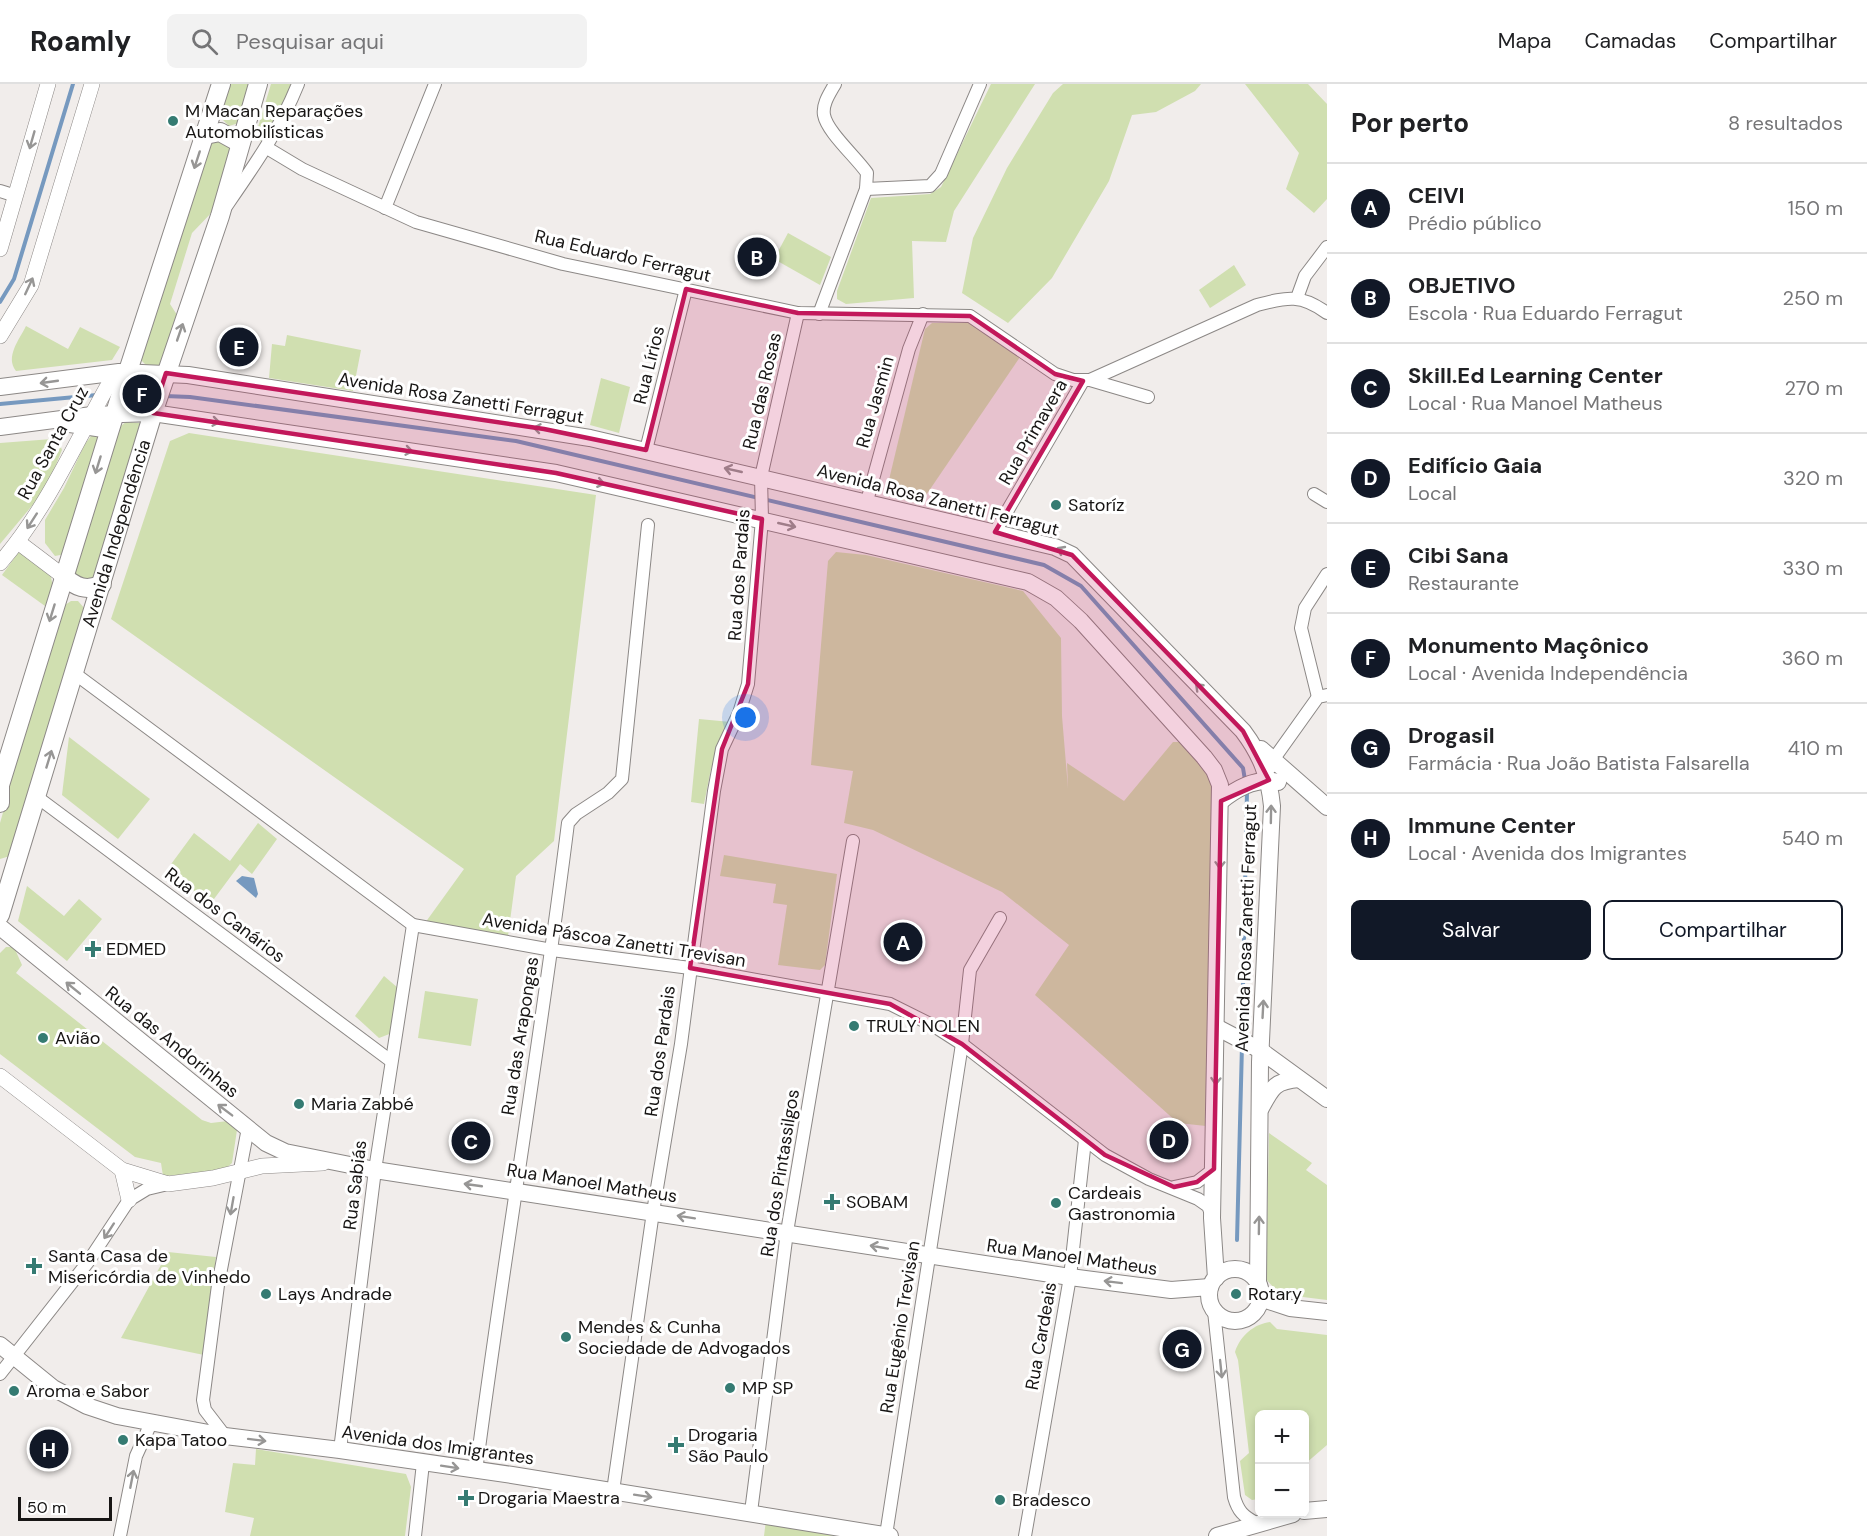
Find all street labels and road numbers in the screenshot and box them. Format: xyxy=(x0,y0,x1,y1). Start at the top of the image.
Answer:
street label: Rua Eduardo Ferragut xyxy=(533,224,713,288)
street label: Rua Lírios xyxy=(628,323,670,407)
street label: Rua das Rosas xyxy=(737,330,787,452)
street label: Rua Jasmin xyxy=(850,353,900,451)
street label: Avenida Rosa Zanetti Ferragut xyxy=(337,367,585,429)
street label: Rua Primavera xyxy=(993,375,1073,489)
street label: Rua Santa Cruz xyxy=(12,382,94,504)
street label: Avenida Independência xyxy=(76,437,156,630)
street label: Avenida Rosa Zanetti Ferragut xyxy=(815,458,1061,542)
street label: Rua dos Pardais xyxy=(722,508,756,642)
street label: Avenida Rosa Zanetti Ferragut xyxy=(1230,804,1262,1052)
street label: Rua dos Canários xyxy=(160,862,290,968)
street label: Avenida Páscoa Zanetti Trevisan xyxy=(481,907,747,973)
street label: Rua das Arapongas xyxy=(496,955,544,1117)
street label: Rua das Andorinhas xyxy=(100,981,244,1103)
street label: Rua dos Pardais xyxy=(639,984,681,1118)
street label: Rua dos Pintassilgos xyxy=(755,1088,805,1258)
street label: Rua Sabiás xyxy=(338,1139,372,1231)
street label: Rua Manoel Matheus xyxy=(505,1158,679,1208)
street label: Rua Manoel Matheus xyxy=(985,1233,1159,1281)
street label: Rua Eugênio Trevisan xyxy=(875,1239,925,1415)
street label: Rua Cardeais xyxy=(1020,1280,1062,1392)
street label: Avenida dos Imigrantes xyxy=(340,1420,536,1470)

